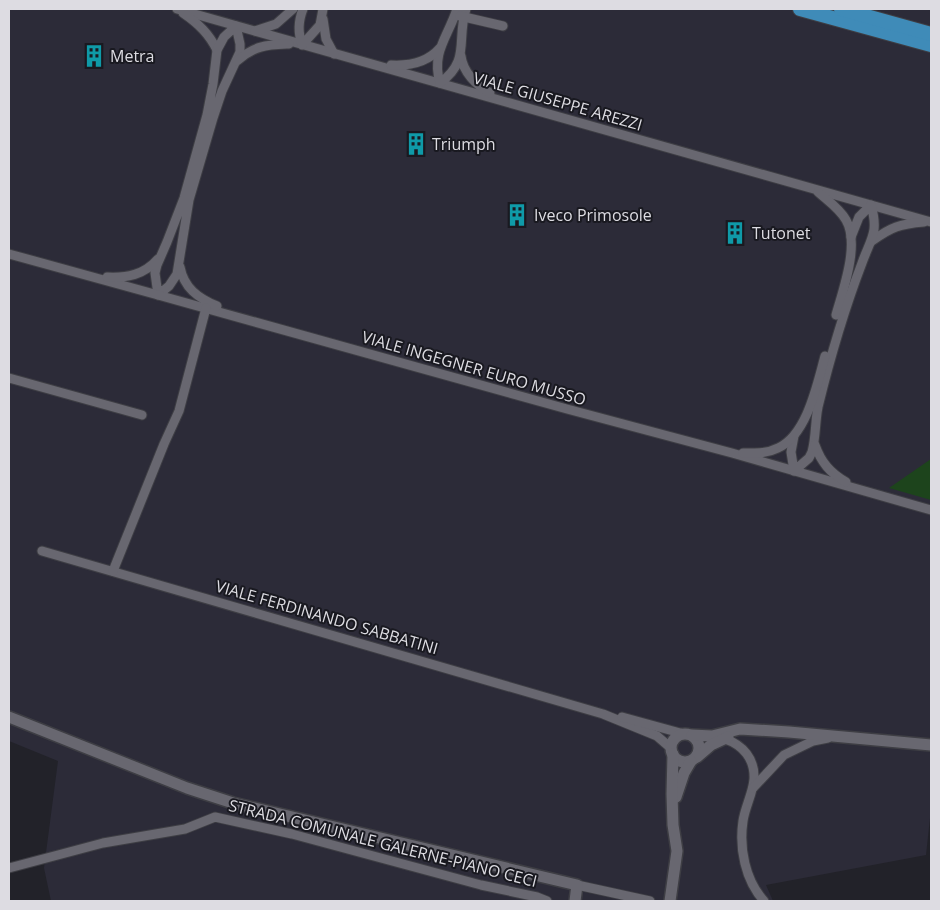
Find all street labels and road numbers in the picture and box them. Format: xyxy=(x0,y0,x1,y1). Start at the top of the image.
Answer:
street label: VIALE GIUSEPPE AREZZI xyxy=(471,66,645,136)
street label: VIALE INGEGNER EURO MUSSO xyxy=(359,325,589,411)
street label: VIALE FERDINANDO SABBATINI xyxy=(213,575,441,659)
street label: STRADA COMUNALE GALERNE-PIANO CECI xyxy=(227,794,539,892)

